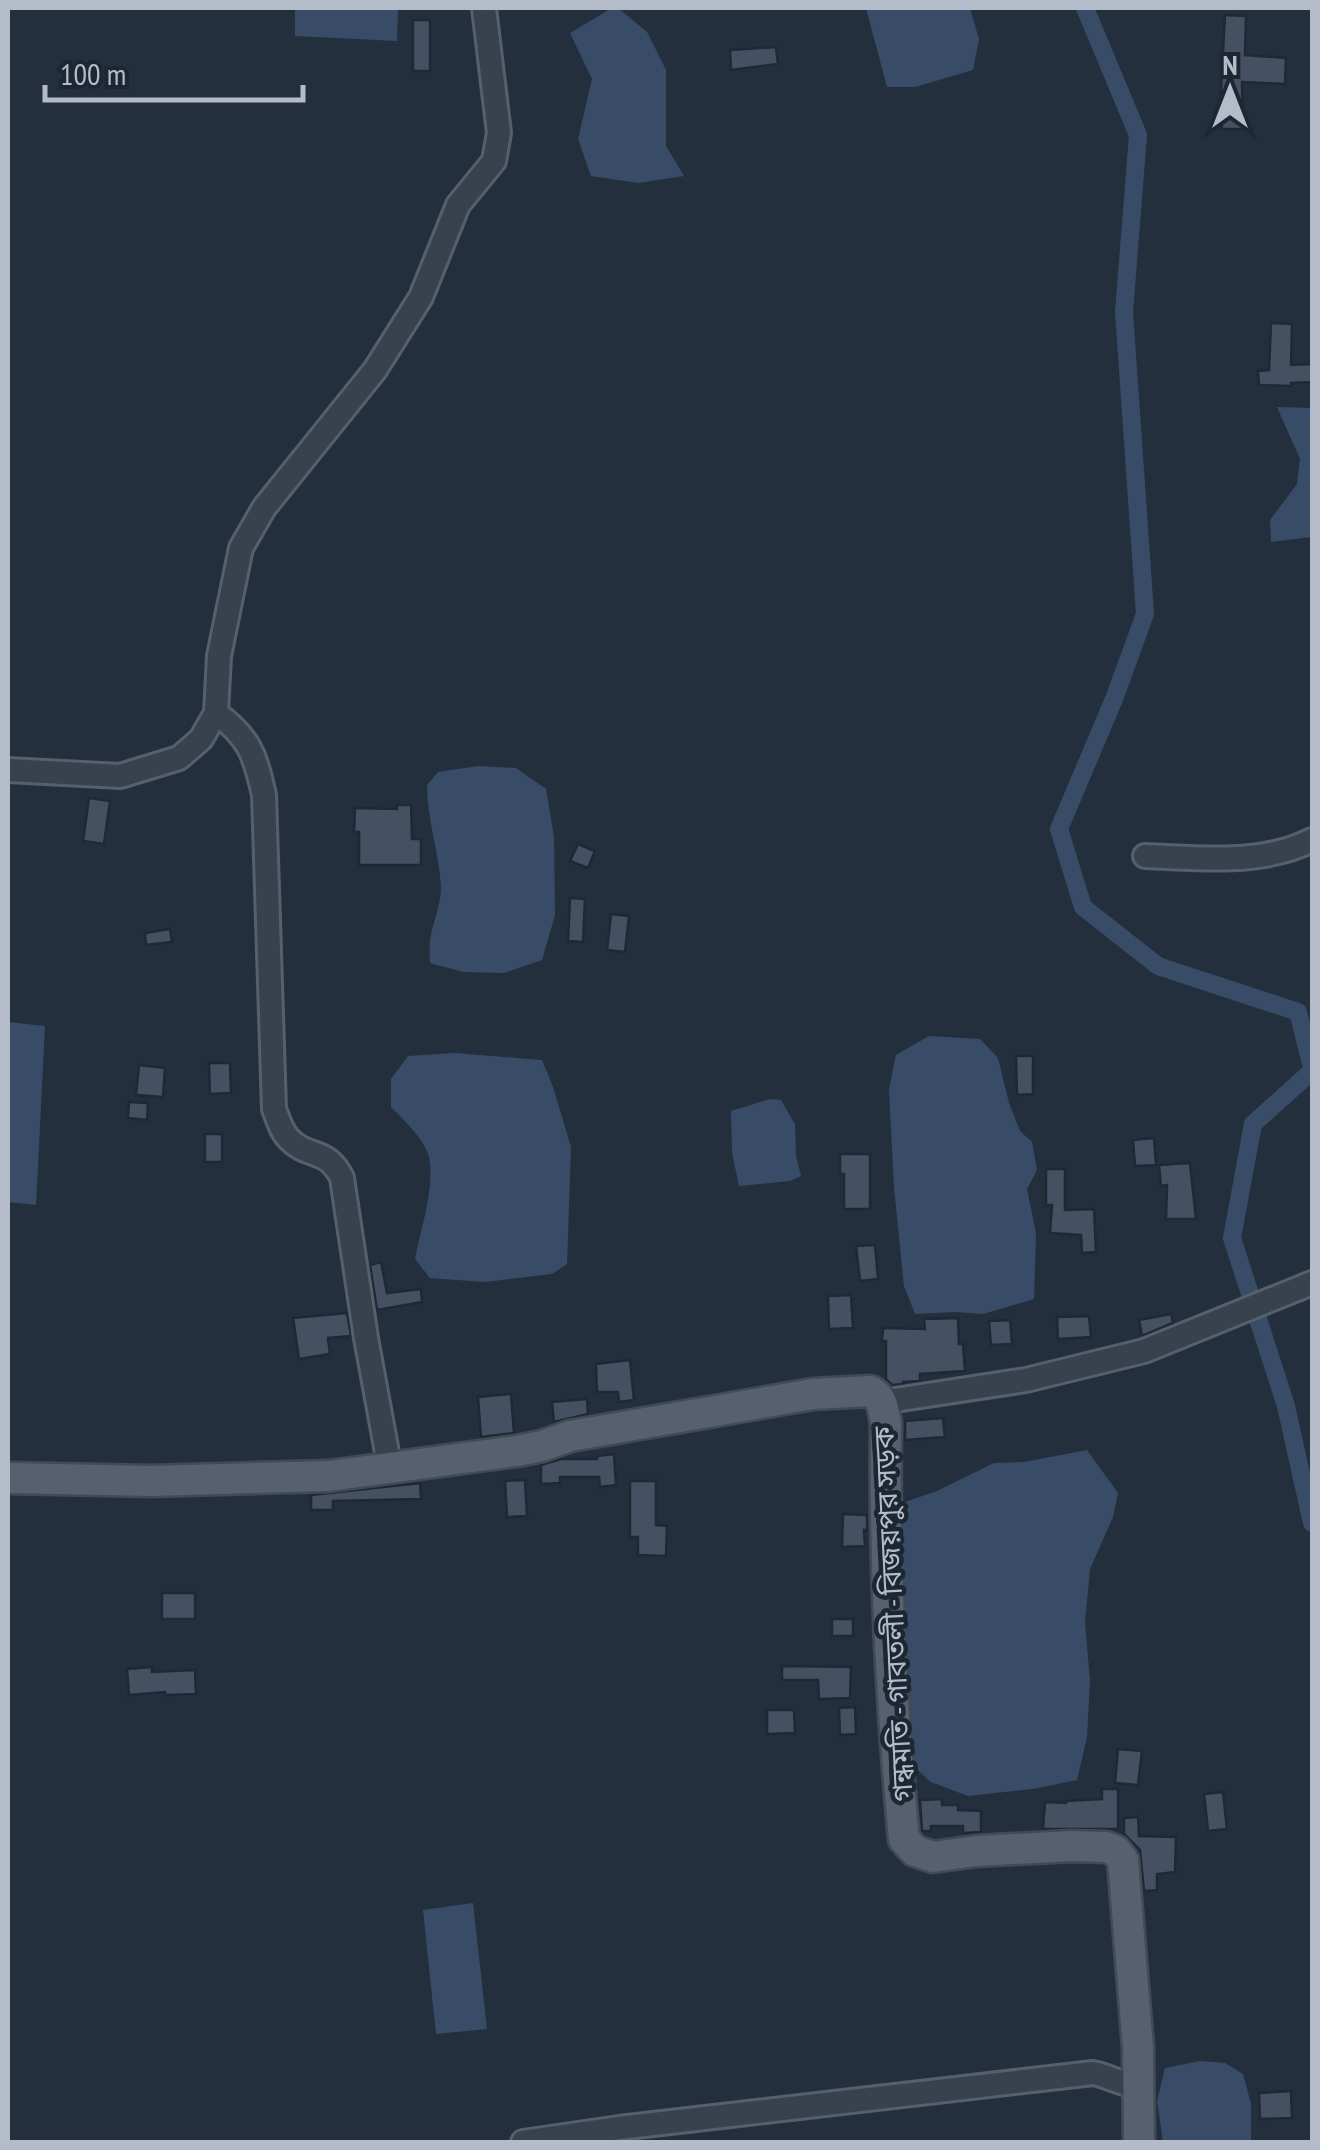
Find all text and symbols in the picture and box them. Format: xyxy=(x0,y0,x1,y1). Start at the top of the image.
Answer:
scale bar xyxy=(45,40,302,102)
north arrow xyxy=(1180,40,1280,140)
text: N xyxy=(1222,46,1238,83)
text: 100 m xyxy=(60,54,126,93)
street label: গন্ধমতি - গাবতলী - বিজয়পুর সড়ক xyxy=(864,1425,921,1802)

